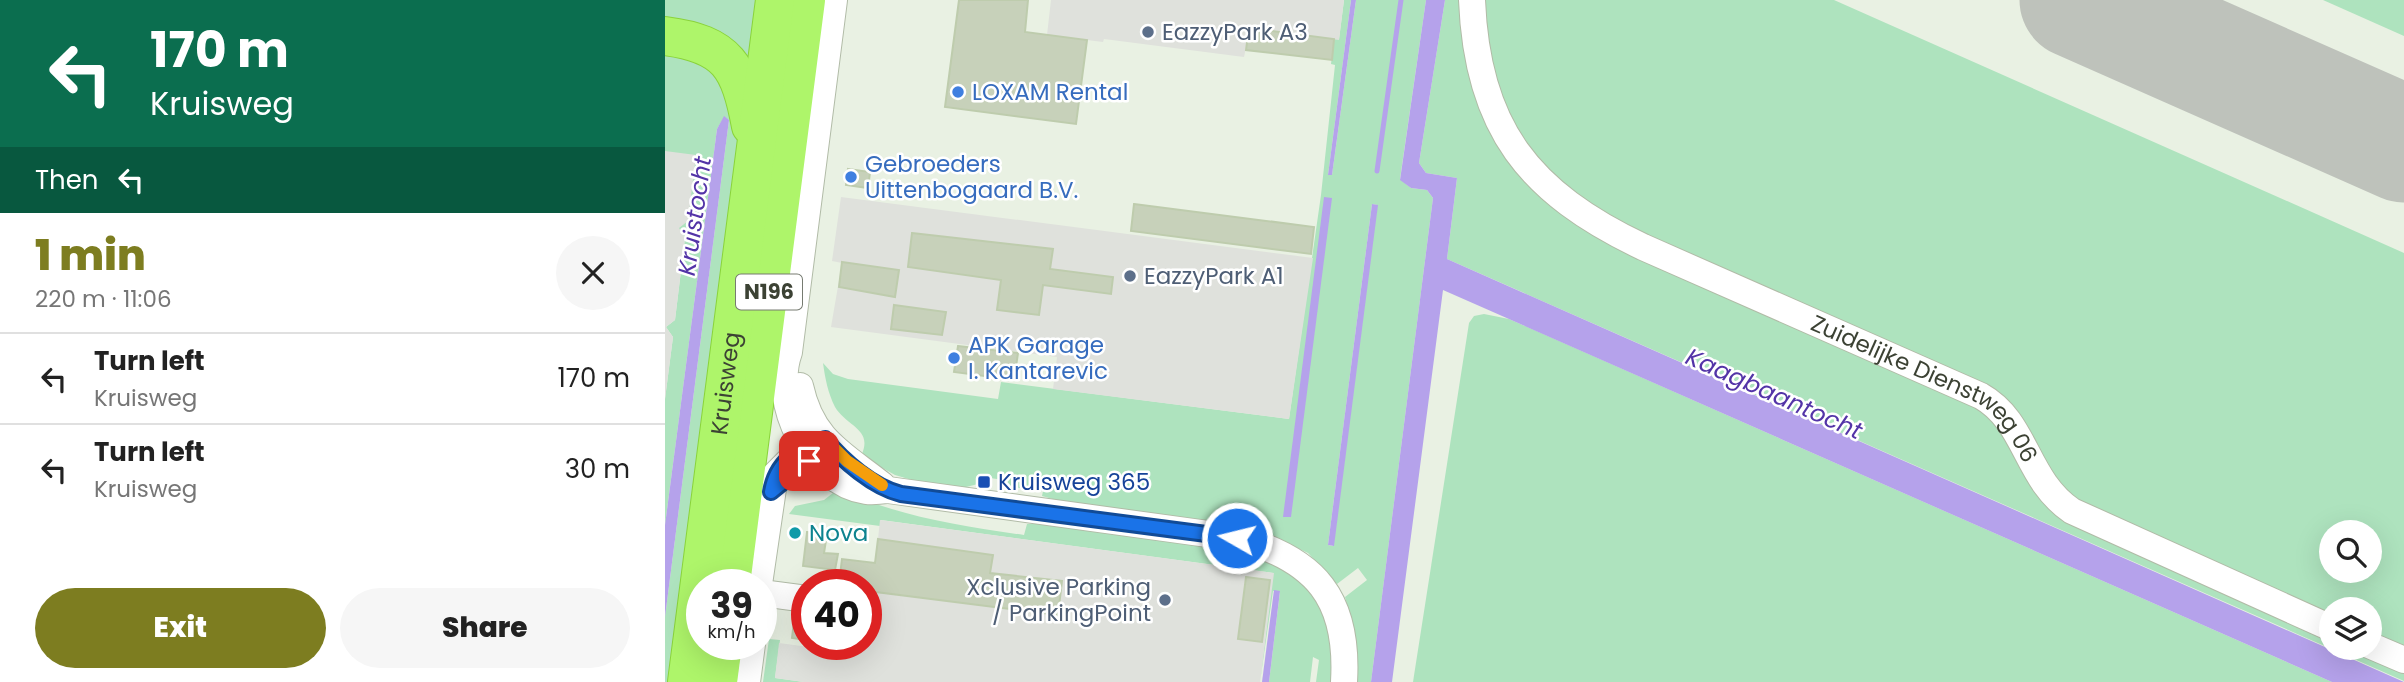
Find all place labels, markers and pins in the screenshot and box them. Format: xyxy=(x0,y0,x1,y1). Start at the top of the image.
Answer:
place label: EazzyPark A3 xyxy=(1162,16,1308,48)
marker: EazzyPark A3 xyxy=(1140,24,1156,40)
place label: LOXAM Rental xyxy=(972,76,1128,108)
marker: LOXAM Rental xyxy=(950,84,966,100)
place label: Gebroeders Uittenbogaard B.V. xyxy=(865,148,1078,206)
marker: Gebroeders Uittenbogaard B.V. xyxy=(843,169,859,185)
place label: EazzyPark A1 xyxy=(1144,260,1284,292)
marker: EazzyPark A1 xyxy=(1122,268,1138,284)
place label: APK Garage I. Kantarevic xyxy=(968,329,1108,387)
marker: APK Garage I. Kantarevic xyxy=(946,350,962,366)
pin xyxy=(779,431,839,491)
place label: Kruisweg 365 xyxy=(998,466,1150,498)
marker: Kruisweg 365 xyxy=(976,474,992,490)
place label: Nova xyxy=(809,517,868,549)
marker: Nova xyxy=(787,525,803,541)
place label: Xclusive Parking / ParkingPoint xyxy=(966,571,1151,629)
marker: Xclusive Parking / ParkingPoint xyxy=(1157,592,1173,608)

